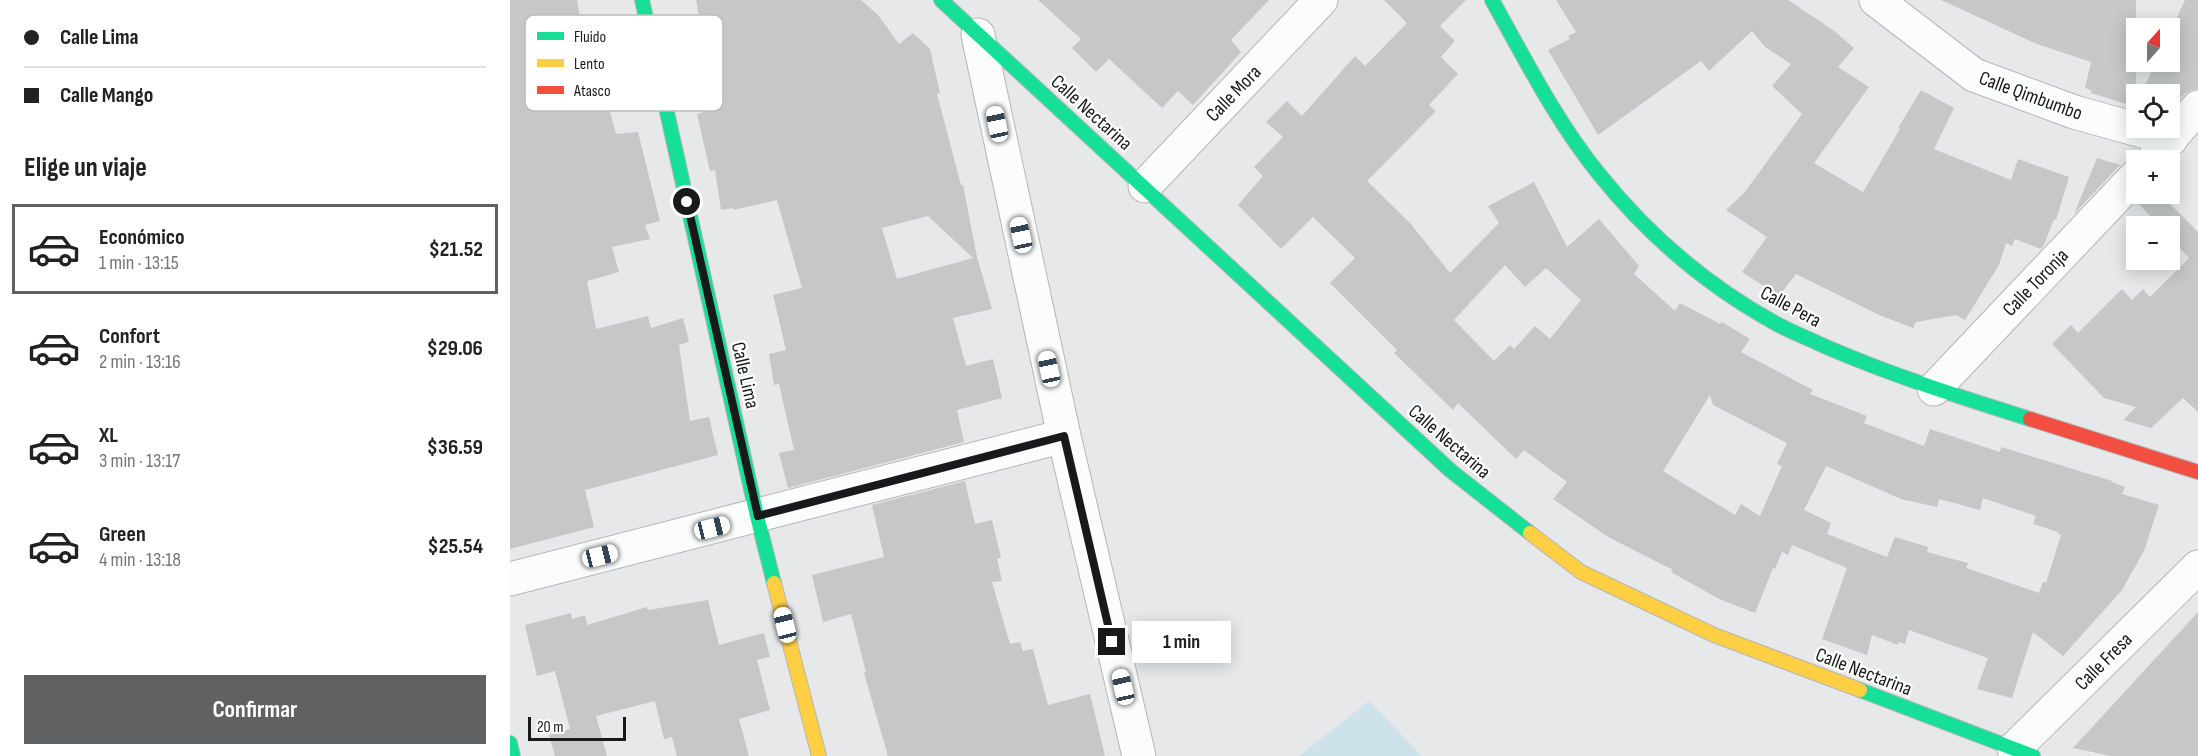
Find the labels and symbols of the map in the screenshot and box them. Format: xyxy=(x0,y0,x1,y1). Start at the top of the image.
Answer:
legend xyxy=(525,15,723,111)
north arrow xyxy=(2126,18,2180,72)
text: Fluido xyxy=(574,28,606,47)
text: Lento xyxy=(574,55,605,74)
street label: Calle Mora xyxy=(1201,61,1266,127)
street label: Calle Qimbumbo xyxy=(1976,66,2086,126)
street label: Calle Nectarina xyxy=(1046,70,1137,156)
text: Atasco xyxy=(573,82,611,101)
car xyxy=(984,105,1010,143)
route start xyxy=(673,188,700,215)
car xyxy=(1008,216,1034,254)
street label: Calle Toronja xyxy=(1998,244,2074,321)
street label: Calle Pera xyxy=(1756,281,1825,333)
street label: Calle Lima xyxy=(726,340,764,411)
car xyxy=(1036,350,1062,388)
street label: Calle Nectarina xyxy=(1403,399,1495,484)
car xyxy=(692,515,732,541)
car xyxy=(580,543,620,569)
car xyxy=(772,605,798,645)
callout: 1 min xyxy=(1133,621,1232,663)
route end xyxy=(1098,628,1125,655)
street label: Calle Fresa xyxy=(2070,628,2137,695)
street label: Calle Nectarina xyxy=(1812,643,1915,701)
car xyxy=(1110,667,1136,707)
scale bar xyxy=(528,714,626,742)

